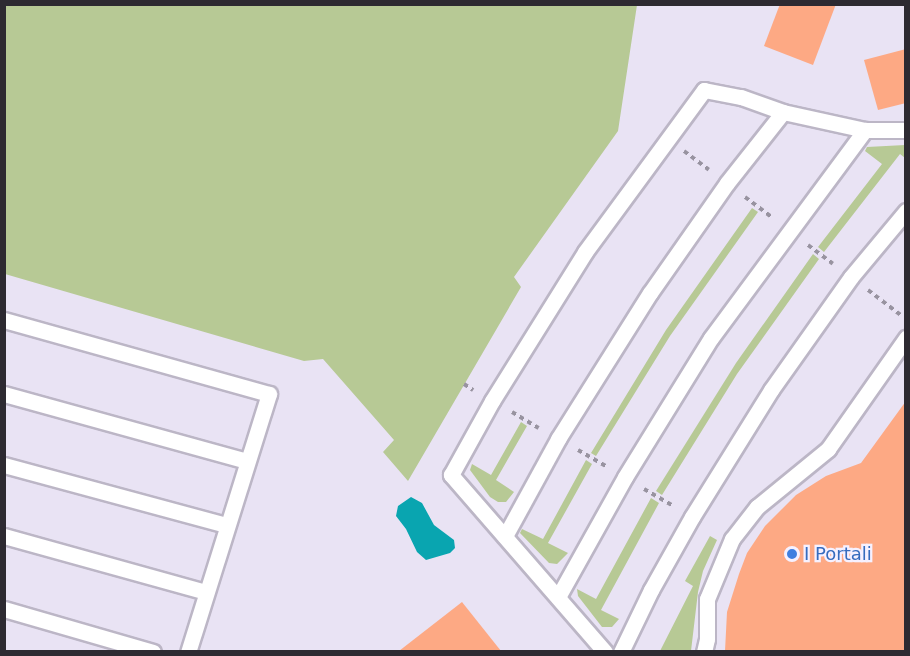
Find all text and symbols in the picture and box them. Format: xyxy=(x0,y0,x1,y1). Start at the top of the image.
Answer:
place label: I Portali xyxy=(804,543,872,565)
marker: I Portali xyxy=(785,547,799,561)

